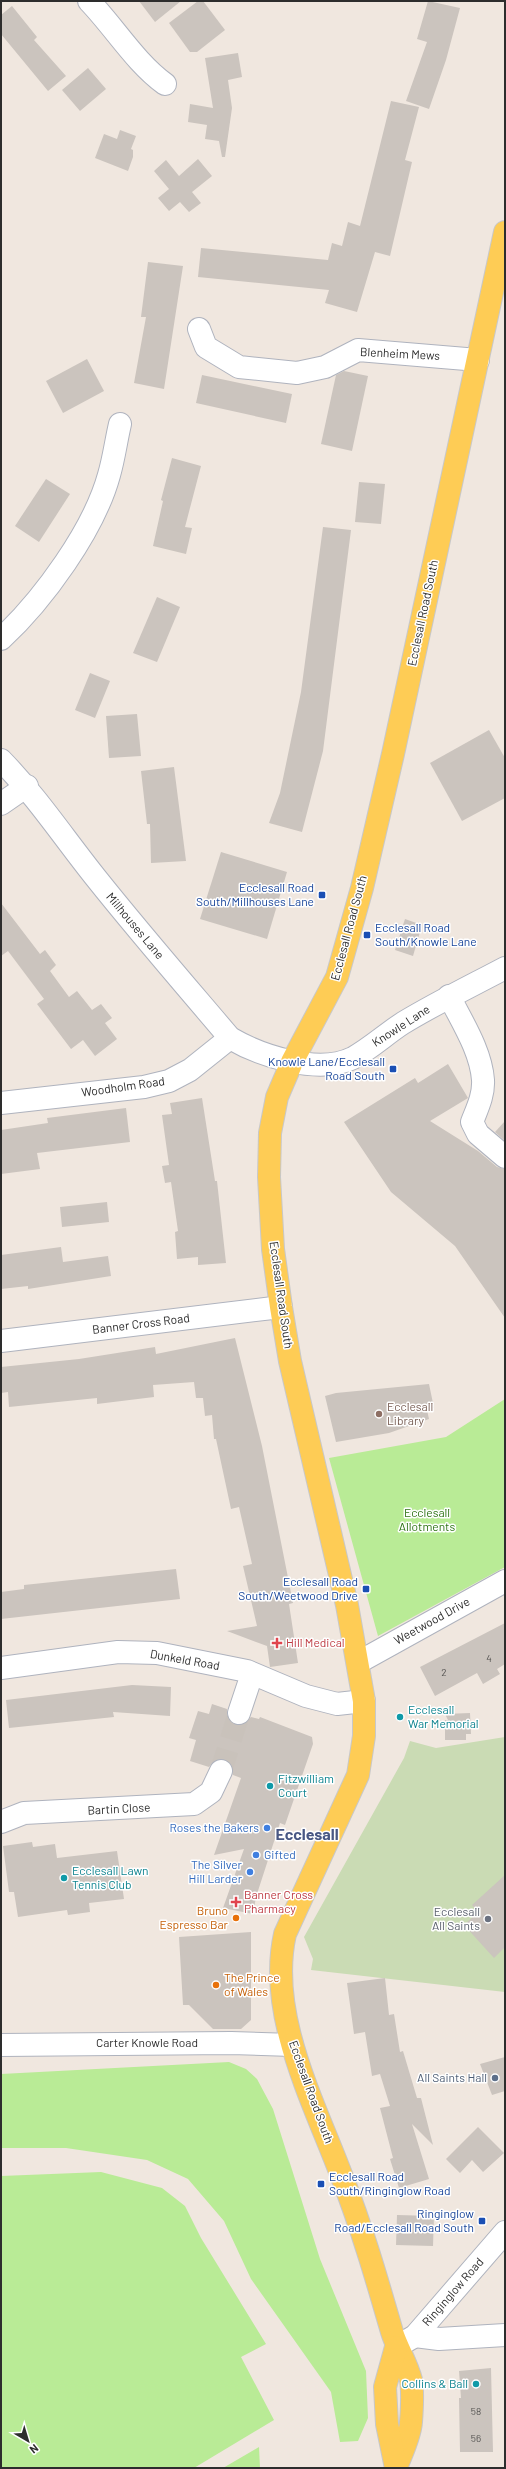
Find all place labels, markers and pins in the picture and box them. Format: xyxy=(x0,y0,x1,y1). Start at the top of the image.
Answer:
place label: Ecclesall Road South/Millhouses Lane xyxy=(196,880,314,908)
marker: Ecclesall Road South/Millhouses Lane xyxy=(317,890,327,900)
place label: Ecclesall Road South/Knowle Lane xyxy=(375,920,477,948)
marker: Ecclesall Road South/Knowle Lane xyxy=(362,930,372,940)
place label: Knowle Lane/Ecclesall Road South xyxy=(268,1054,385,1082)
marker: Knowle Lane/Ecclesall Road South xyxy=(388,1064,398,1074)
place label: Ecclesall Library xyxy=(387,1399,433,1427)
marker: Ecclesall Library xyxy=(374,1409,384,1419)
place label: Ecclesall Road South/Weetwood Drive xyxy=(238,1574,358,1602)
marker: Ecclesall Road South/Weetwood Drive xyxy=(361,1584,371,1594)
place label: Hill Medical xyxy=(286,1635,345,1649)
marker: Hill Medical xyxy=(271,1637,283,1649)
place label: Ecclesall War Memorial xyxy=(408,1702,479,1730)
marker: Ecclesall War Memorial xyxy=(395,1712,405,1722)
place label: Fitzwilliam Court xyxy=(278,1771,334,1799)
marker: Fitzwilliam Court xyxy=(265,1781,275,1791)
place label: Roses the Bakers xyxy=(170,1820,259,1834)
marker: Roses the Bakers xyxy=(262,1823,272,1833)
place label: Gifted xyxy=(264,1847,296,1861)
marker: Gifted xyxy=(251,1850,261,1860)
place label: The Silver Hill Larder xyxy=(189,1857,243,1885)
place label: Ecclesall Lawn Tennis Club xyxy=(72,1863,149,1891)
marker: The Silver Hill Larder xyxy=(245,1867,255,1877)
marker: Ecclesall Lawn Tennis Club xyxy=(59,1873,69,1883)
place label: Banner Cross Pharmacy xyxy=(244,1887,313,1915)
marker: Banner Cross Pharmacy xyxy=(231,1897,241,1907)
place label: Bruno Espresso Bar xyxy=(159,1903,229,1931)
place label: Ecclesall All Saints xyxy=(432,1904,480,1932)
marker: Bruno Espresso Bar xyxy=(231,1913,241,1923)
marker: Ecclesall All Saints xyxy=(483,1914,493,1924)
place label: The Prince of Wales xyxy=(224,1970,280,1998)
marker: The Prince of Wales xyxy=(211,1980,221,1990)
place label: All Saints Hall xyxy=(417,2070,487,2084)
marker: All Saints Hall xyxy=(490,2073,500,2083)
place label: Ecclesall Road South/Ringinglow Road xyxy=(329,2169,450,2197)
marker: Ecclesall Road South/Ringinglow Road xyxy=(316,2179,326,2189)
place label: Ringinglow Road/Ecclesall Road South xyxy=(334,2206,474,2234)
marker: Ringinglow Road/Ecclesall Road South xyxy=(477,2216,487,2226)
place label: Collins & Ball xyxy=(402,2376,468,2390)
marker: Collins & Ball xyxy=(471,2379,481,2389)

